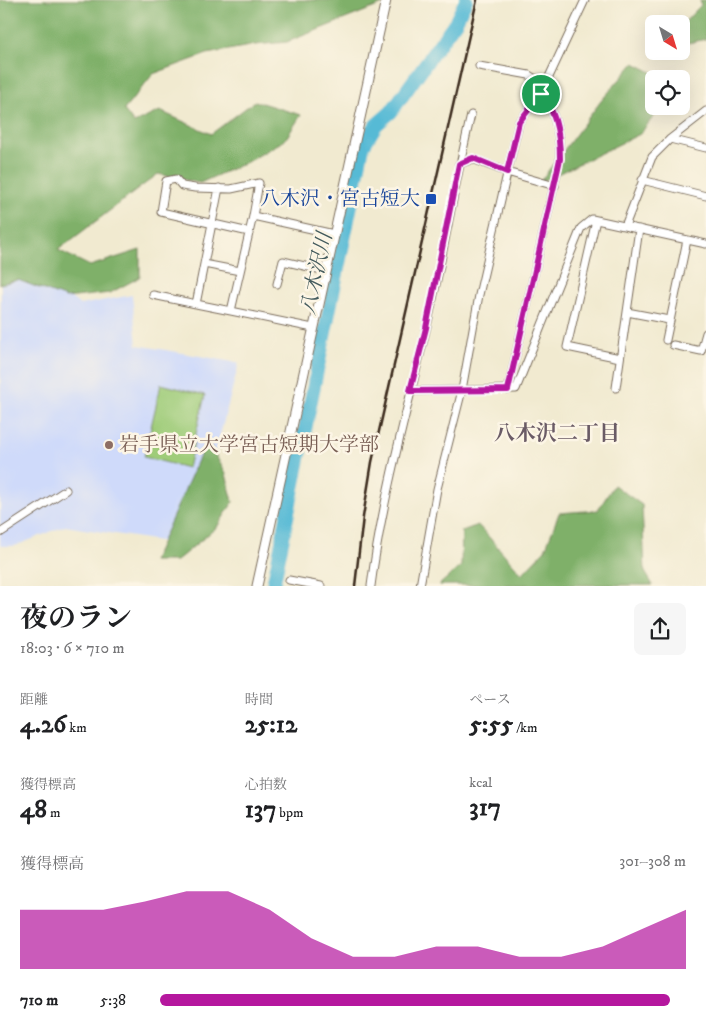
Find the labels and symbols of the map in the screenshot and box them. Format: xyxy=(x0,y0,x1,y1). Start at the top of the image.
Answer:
north arrow xyxy=(645,15,690,60)
pin xyxy=(520,73,562,115)
place label: 八木沢・宮古短大 xyxy=(260,187,420,212)
marker: 八木沢・宮古短大 xyxy=(424,192,438,206)
water label: 八木沢川 xyxy=(296,228,339,318)
district label: 八木沢二丁目 xyxy=(494,421,620,447)
place label: 岩手県立大学宮古短期大学部 xyxy=(119,433,379,458)
marker: 岩手県立大学宮古短期大学部 xyxy=(103,439,115,451)

